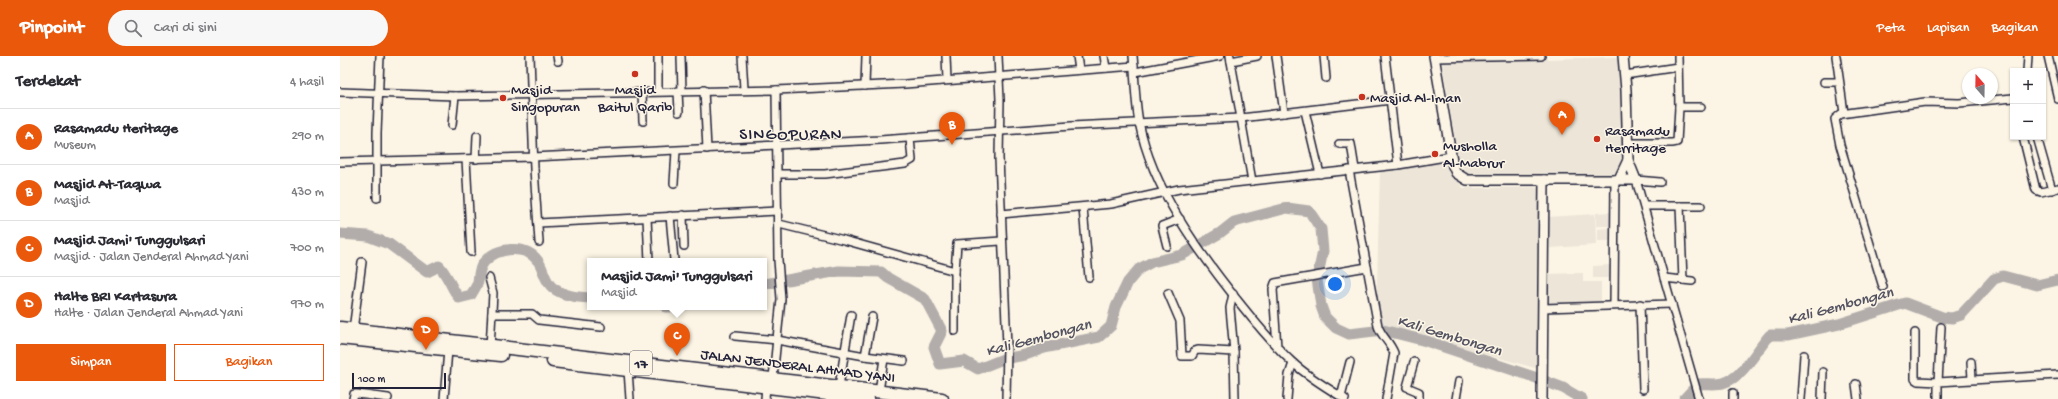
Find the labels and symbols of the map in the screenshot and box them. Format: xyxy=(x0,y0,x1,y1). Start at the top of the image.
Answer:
north arrow xyxy=(1962,68,1998,104)
marker: Masjid Baitul Qarib xyxy=(630,69,640,79)
place label: Masjid Singopuran xyxy=(511,82,580,117)
place label: Masjid Baitul Qarib xyxy=(597,82,672,117)
place label: Masjid Al-Iman xyxy=(1370,90,1461,108)
marker: Masjid Al-Iman xyxy=(1357,92,1367,102)
marker: Masjid Singopuran xyxy=(498,93,508,103)
pin: A xyxy=(1549,102,1575,135)
pin: B xyxy=(939,112,965,145)
place label: Rasamadu Herritage xyxy=(1605,123,1670,158)
district label: SINGOPURAN xyxy=(739,126,843,146)
marker: Rasamadu Herritage xyxy=(1592,134,1602,144)
place label: Musholla Al-Mabrur xyxy=(1443,138,1506,173)
marker: Musholla Al-Mabrur xyxy=(1430,149,1440,159)
your location xyxy=(1325,274,1345,294)
water label: Kali Gembongan xyxy=(1786,284,1896,331)
water label: Kali Gembongan xyxy=(1394,312,1504,362)
water label: Kali Gembongan xyxy=(984,316,1094,363)
pin: D xyxy=(413,317,439,350)
pin: C xyxy=(664,323,690,356)
street label: JALAN JENDERAL AHMAD YANI xyxy=(700,346,896,388)
road number: 17 xyxy=(630,351,652,375)
scale bar xyxy=(352,371,446,390)

